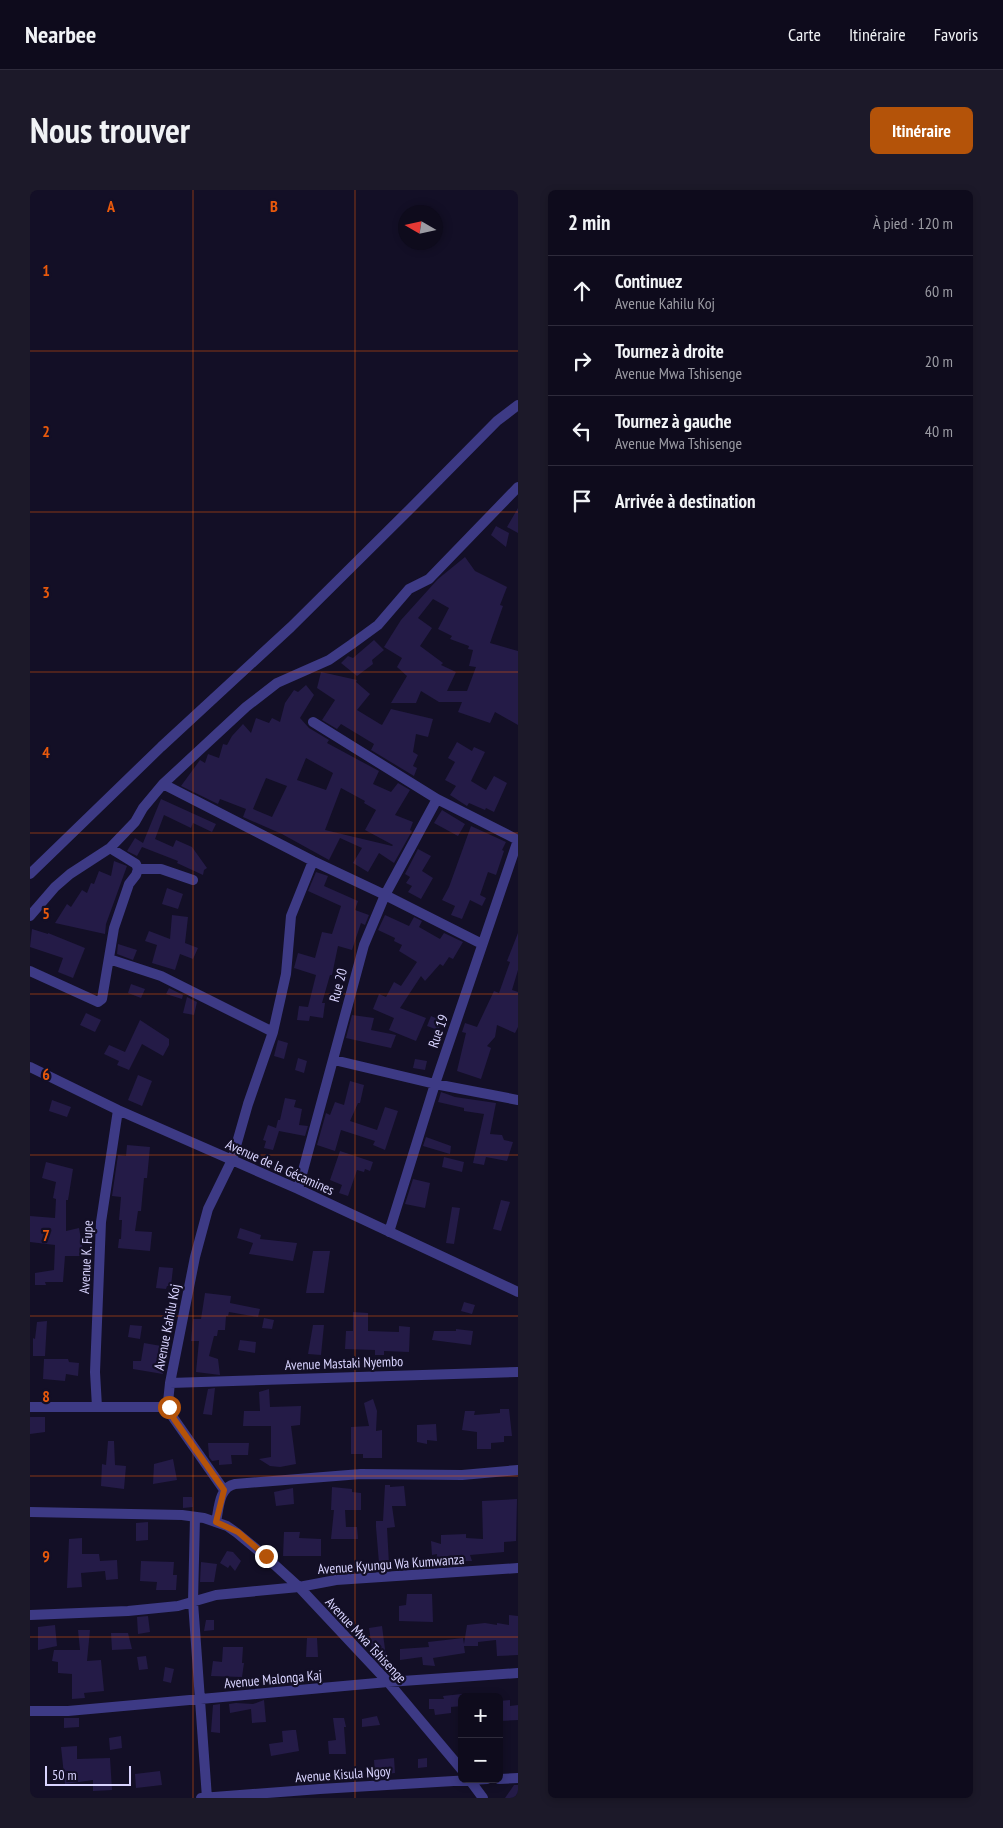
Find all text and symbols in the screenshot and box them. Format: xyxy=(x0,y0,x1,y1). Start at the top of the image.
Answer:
text: Nearbee xyxy=(25,19,96,50)
text: Carte xyxy=(788,23,821,46)
text: Itinéraire xyxy=(849,23,906,46)
text: Favoris xyxy=(934,23,978,46)
text: Nous trouver xyxy=(30,107,190,153)
button: Itinéraire xyxy=(870,107,973,154)
text: A xyxy=(106,196,116,216)
text: B xyxy=(270,196,278,216)
north arrow xyxy=(398,205,443,250)
text: 2 min xyxy=(568,209,610,236)
text: À pied · 120 m xyxy=(873,213,953,233)
text: 1 xyxy=(42,260,50,280)
text: Continuez xyxy=(615,269,682,293)
icon: ahead xyxy=(568,277,596,305)
text: 60 m xyxy=(925,281,953,301)
text: Avenue Kahilu Koj xyxy=(615,293,715,313)
text: Tournez à droite xyxy=(615,339,724,363)
icon: right xyxy=(568,347,596,375)
text: 20 m xyxy=(925,351,953,371)
text: Avenue Mwa Tshisenge xyxy=(615,363,742,383)
text: Tournez à gauche xyxy=(615,409,732,433)
icon: left xyxy=(568,417,596,445)
text: 2 xyxy=(42,421,50,441)
text: 40 m xyxy=(925,421,953,441)
text: Avenue Mwa Tshisenge xyxy=(615,433,742,453)
icon: arrive xyxy=(568,487,596,515)
text: Arrivée à destination xyxy=(615,489,756,513)
text: 3 xyxy=(42,582,50,602)
text: 4 xyxy=(42,742,50,762)
text: 5 xyxy=(42,903,50,923)
street label: Rue 20 xyxy=(325,966,351,1004)
street label: Rue 19 xyxy=(424,1012,452,1050)
text: 6 xyxy=(42,1064,50,1084)
street label: Avenue de la Gécamines xyxy=(223,1135,337,1199)
street label: Avenue K. Fupe xyxy=(75,1220,97,1294)
text: 7 xyxy=(42,1225,50,1245)
street label: Avenue Kahilu Koj xyxy=(150,1282,184,1372)
street label: Avenue Mastaki Nyembo xyxy=(285,1352,403,1374)
text: 8 xyxy=(42,1386,50,1406)
route start xyxy=(158,1396,181,1419)
route end xyxy=(255,1545,278,1568)
text: 9 xyxy=(42,1546,50,1566)
street label: Avenue Kyungu Wa Kumwanza xyxy=(317,1550,465,1578)
street label: Avenue Mwa Tshisenge xyxy=(321,1593,411,1687)
street label: Avenue Malonga Kaj xyxy=(223,1666,323,1692)
map controls xyxy=(458,1693,503,1783)
button: + xyxy=(458,1693,503,1738)
button: − xyxy=(458,1738,503,1783)
street label: Avenue Kisula Ngoy xyxy=(295,1762,392,1786)
scale bar xyxy=(45,1763,131,1786)
text: 50 m xyxy=(52,1766,77,1784)

